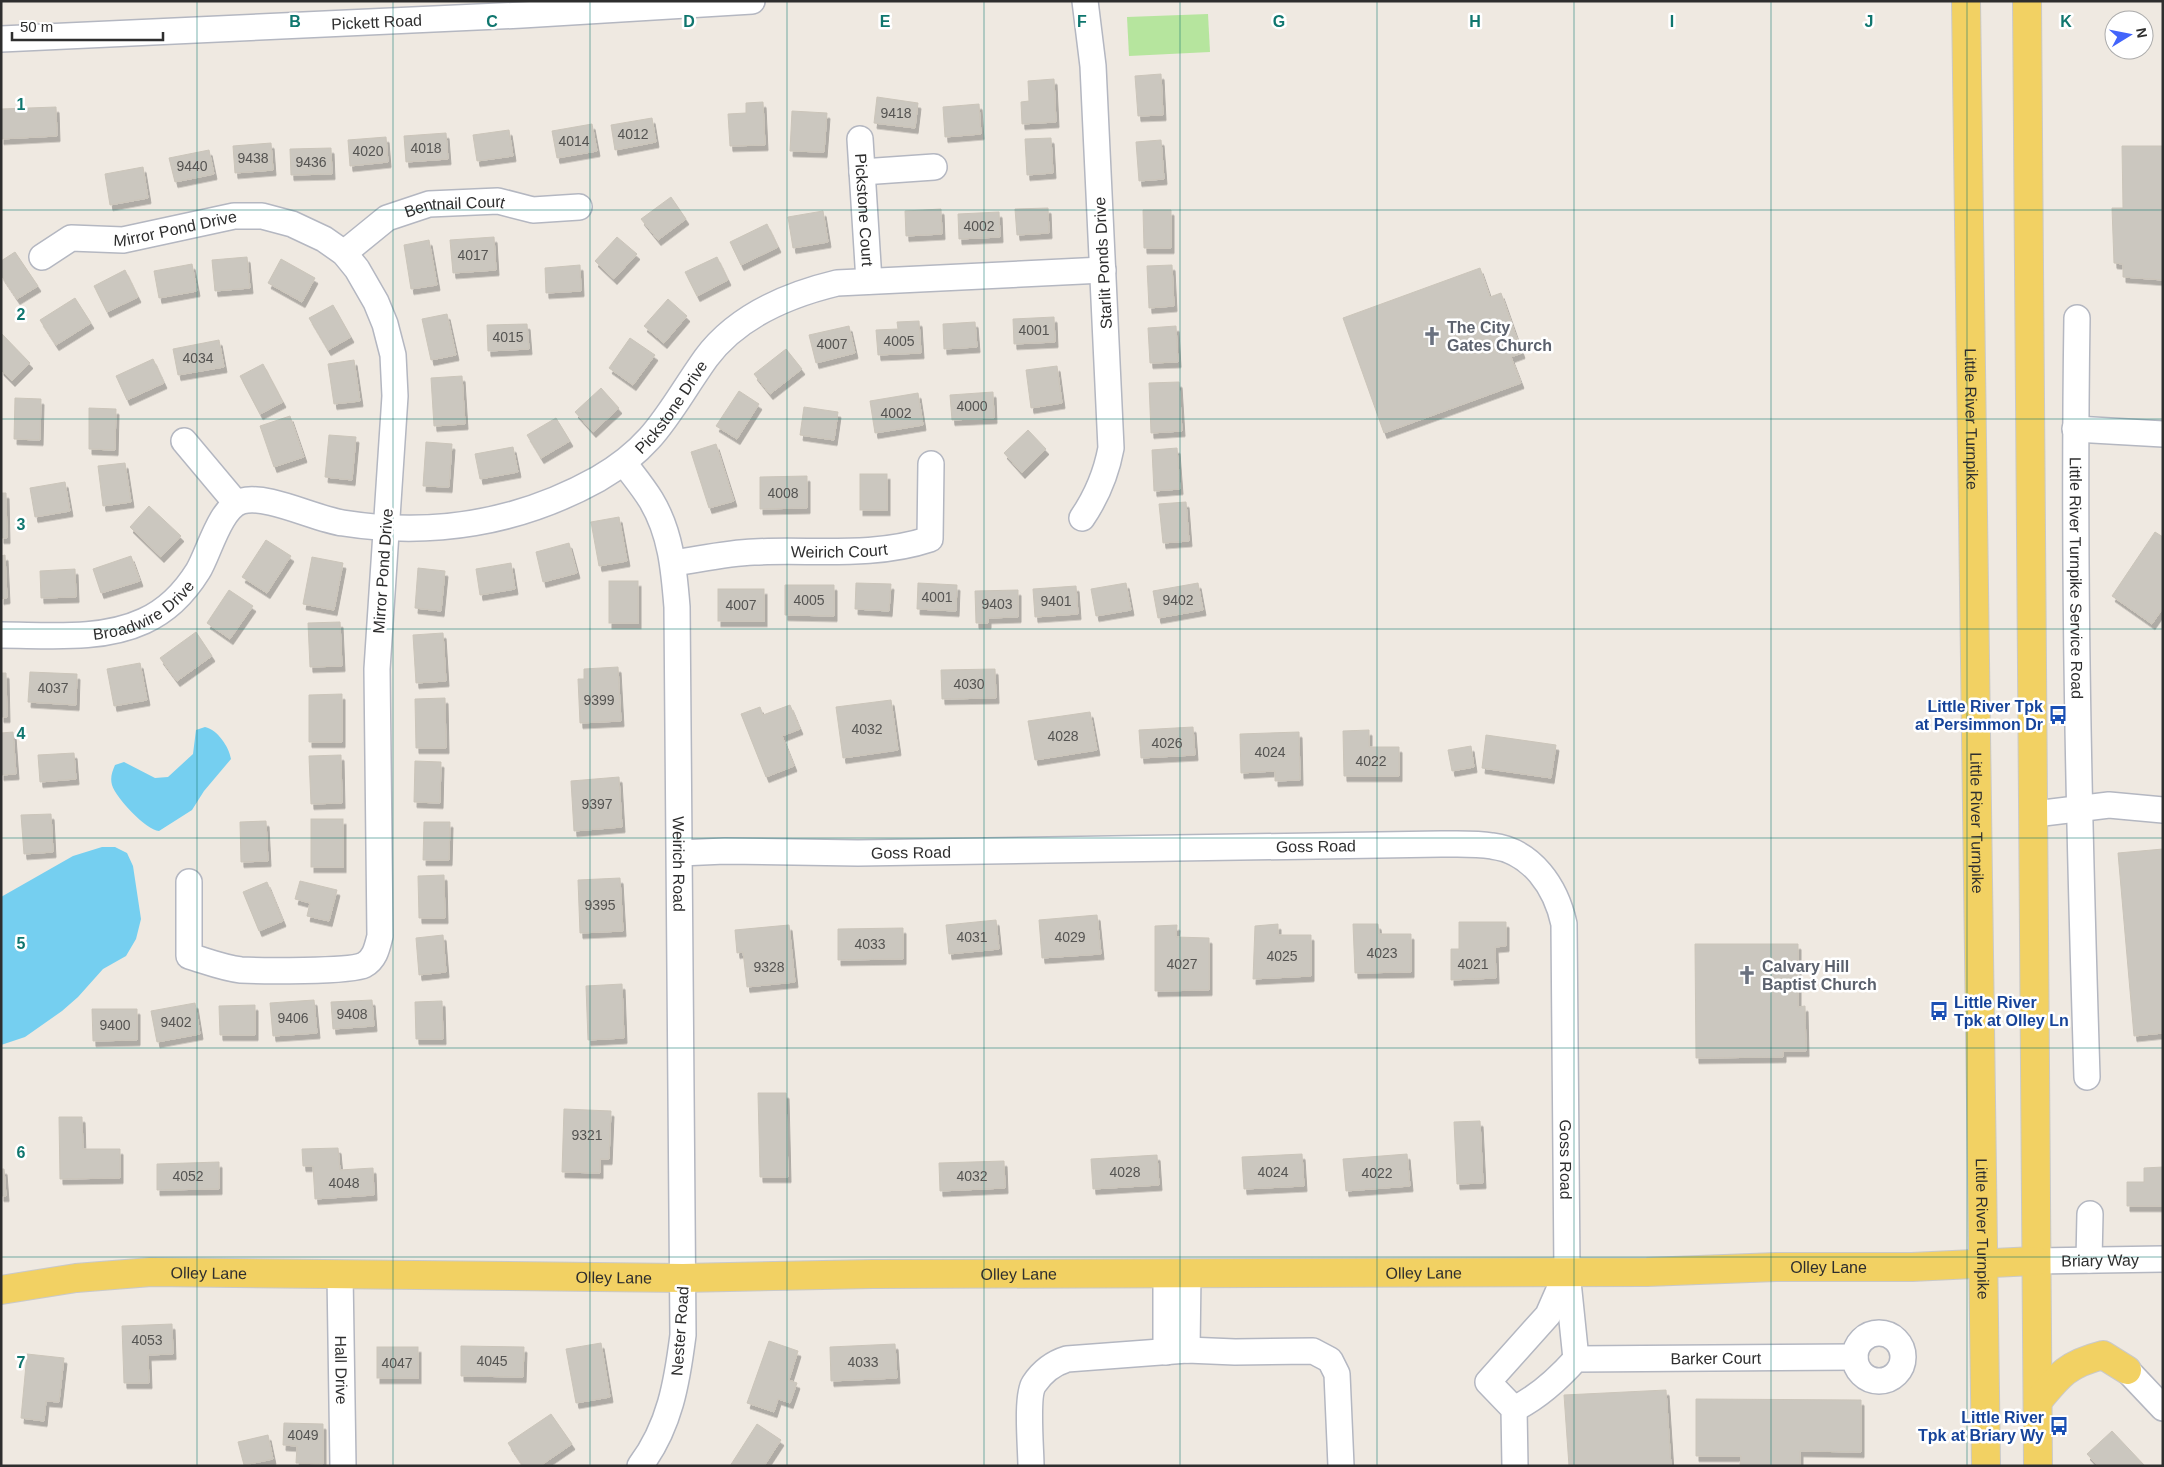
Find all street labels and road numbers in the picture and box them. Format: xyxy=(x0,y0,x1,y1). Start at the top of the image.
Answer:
street label: Pickett Road xyxy=(331,11,422,32)
street label: Pickstone Court xyxy=(852,153,877,267)
street label: Bentnail Court xyxy=(402,192,507,220)
street label: Starlit Ponds Drive xyxy=(1091,196,1115,330)
street label: Mirror Pond Drive xyxy=(113,207,238,249)
street label: Little River Turnpike xyxy=(1962,348,1981,490)
street label: Pickstone Drive xyxy=(631,357,710,457)
street label: Little River Turnpike Service Road xyxy=(2067,457,2086,699)
street label: Mirror Pond Drive xyxy=(370,508,396,634)
street label: Weirich Court xyxy=(791,540,889,560)
street label: Broadwire Drive xyxy=(92,577,197,643)
street label: Little River Turnpike xyxy=(1968,752,1987,894)
street label: Weirich Road xyxy=(670,816,688,912)
street label: Goss Road xyxy=(1276,837,1356,855)
street label: Goss Road xyxy=(871,843,951,861)
street label: Goss Road xyxy=(1557,1119,1575,1200)
street label: Little River Turnpike xyxy=(1973,1158,1992,1300)
street label: Briary Way xyxy=(2061,1251,2139,1269)
street label: Olley Lane xyxy=(1790,1259,1867,1276)
street label: Olley Lane xyxy=(170,1264,247,1282)
street label: Olley Lane xyxy=(1385,1264,1462,1281)
street label: Olley Lane xyxy=(980,1265,1057,1282)
street label: Olley Lane xyxy=(575,1268,652,1286)
street label: Nester Road xyxy=(668,1286,692,1376)
street label: Hall Drive xyxy=(332,1335,351,1405)
street label: Barker Court xyxy=(1670,1349,1762,1367)

